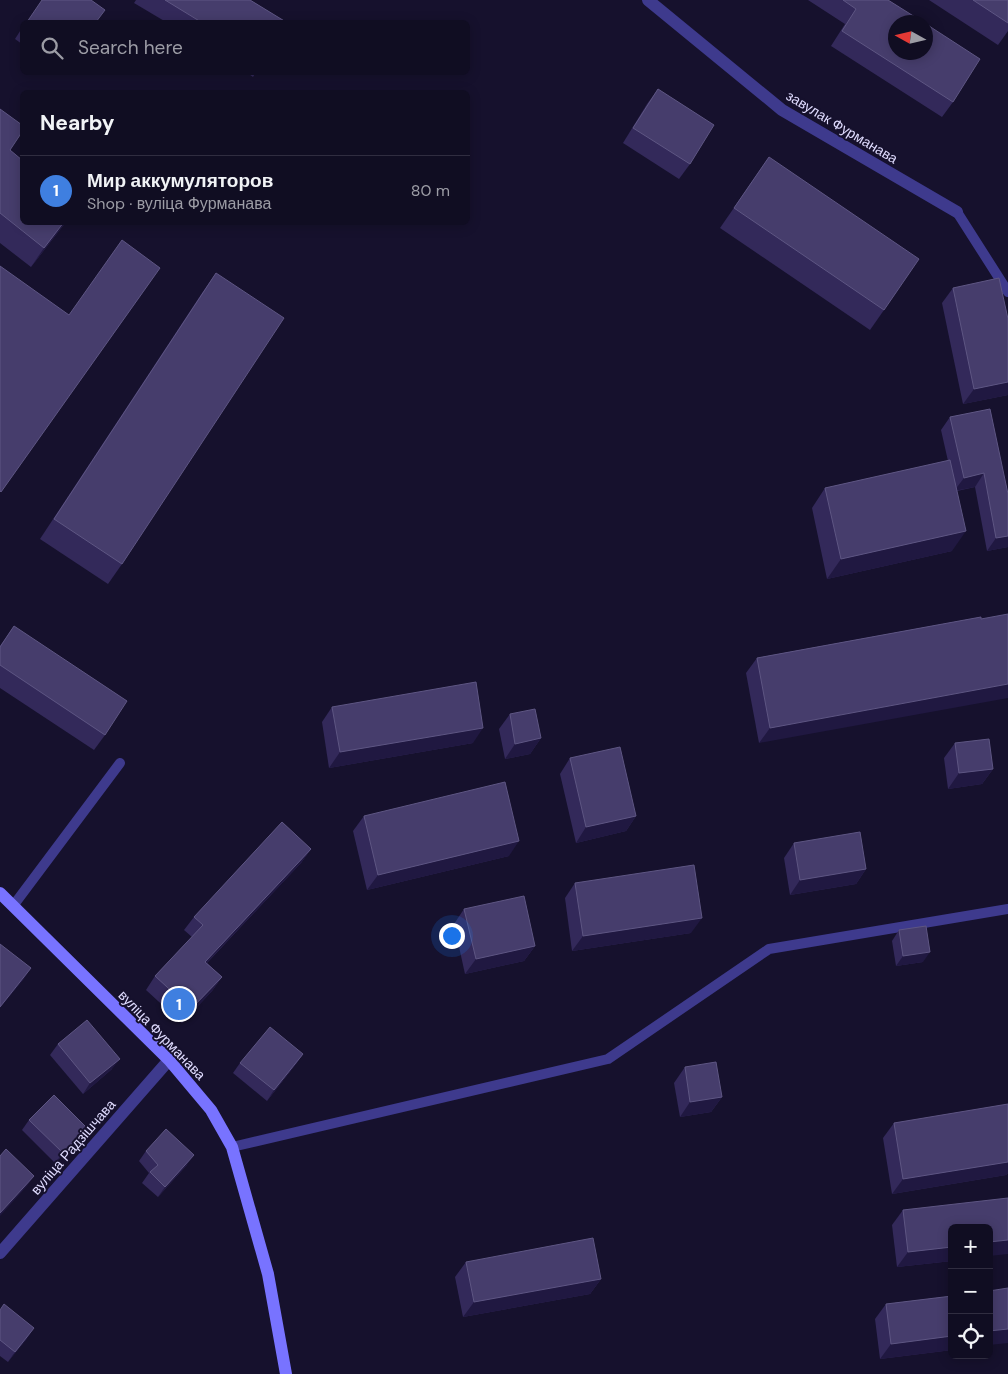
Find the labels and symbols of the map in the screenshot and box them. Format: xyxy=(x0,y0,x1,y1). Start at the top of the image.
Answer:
north arrow xyxy=(888,15,933,60)
street label: завулак Фурманава xyxy=(783,87,901,168)
your location xyxy=(439,923,465,949)
pin: 1 xyxy=(163,985,195,1023)
street label: вуліца Фурманава xyxy=(115,986,210,1084)
street label: вуліца Радзішчава xyxy=(27,1096,119,1198)

